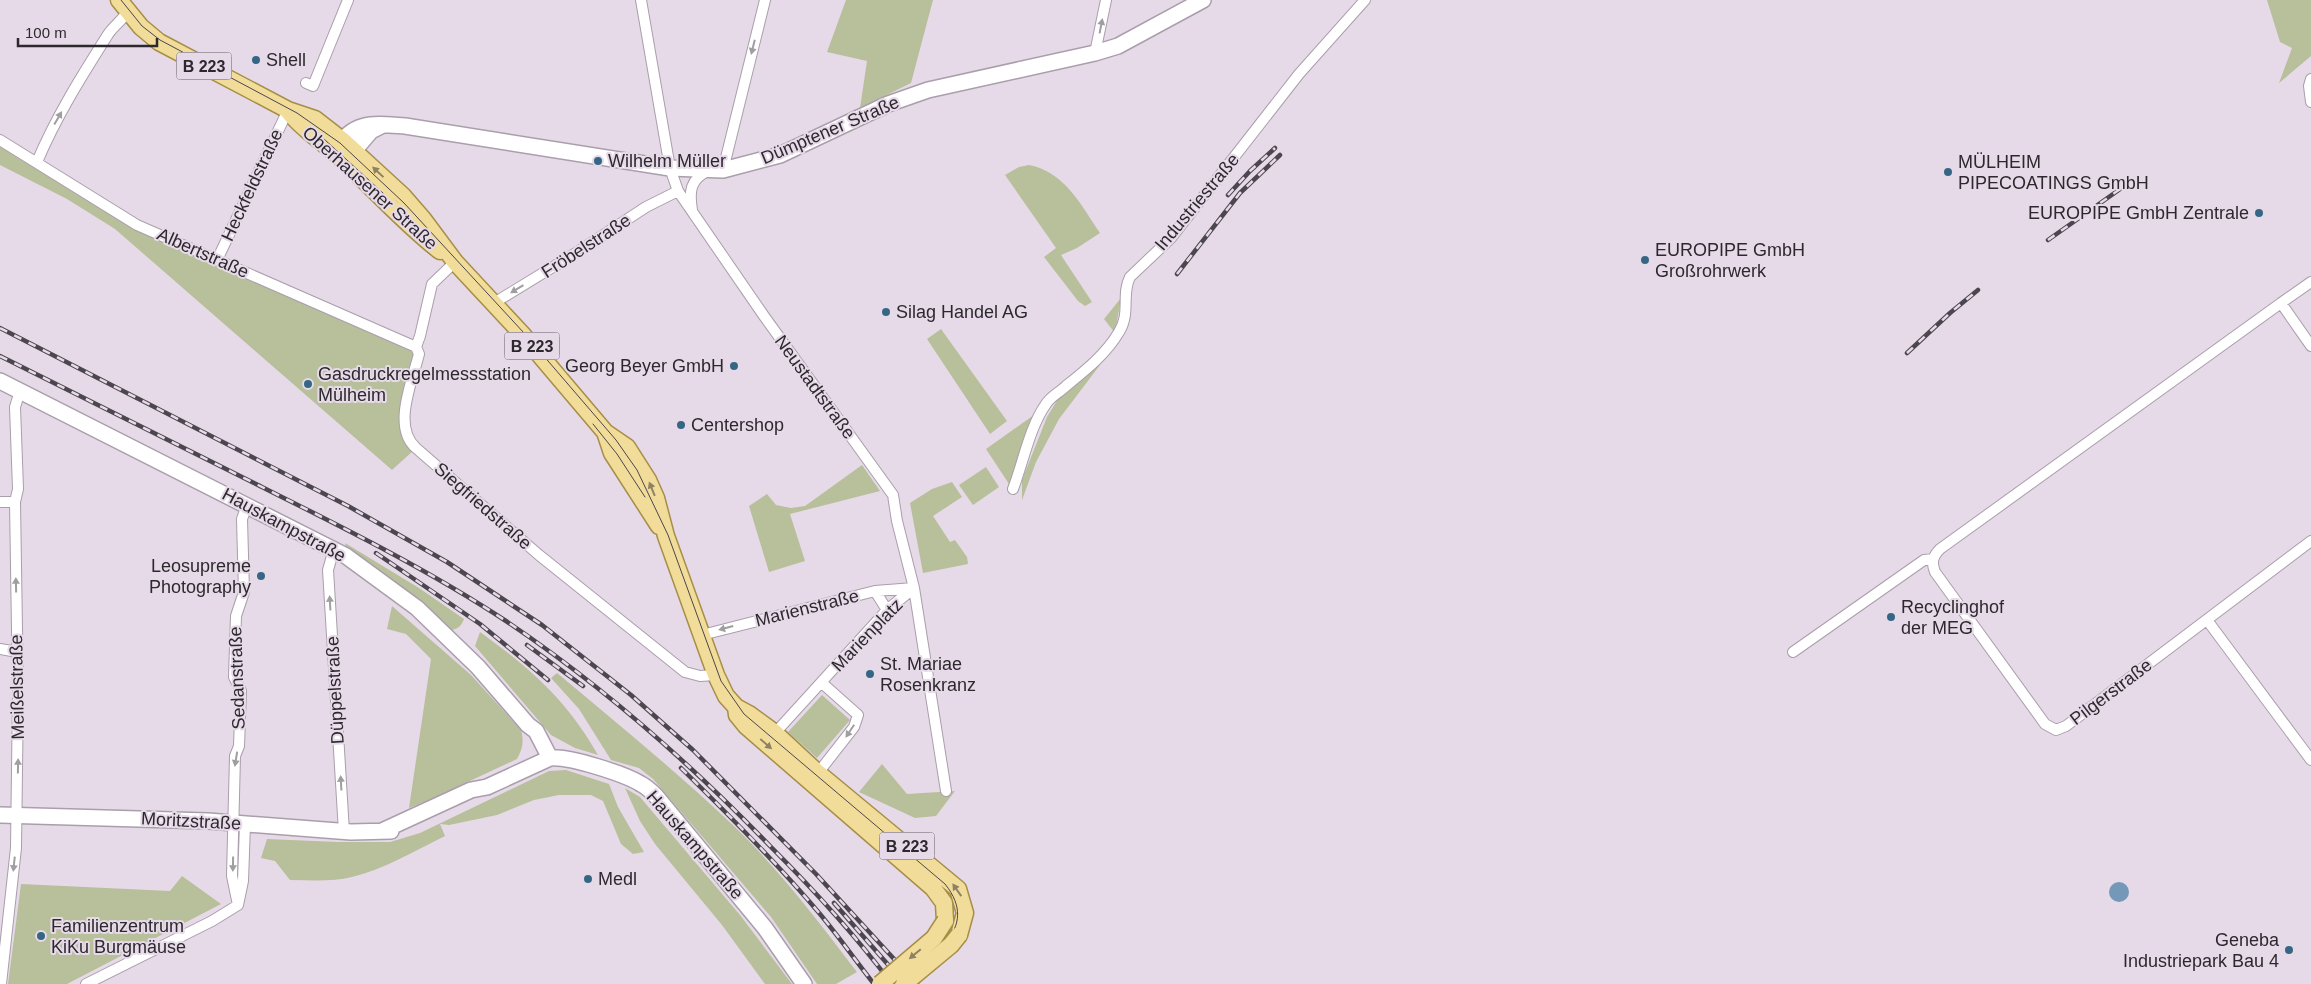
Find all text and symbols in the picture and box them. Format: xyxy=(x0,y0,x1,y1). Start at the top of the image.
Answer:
scale bar xyxy=(18,15,156,47)
one-way arrow xyxy=(1097,19,1105,34)
text: 100 m xyxy=(25,24,67,41)
one-way arrow xyxy=(749,40,757,55)
place label: Shell xyxy=(266,50,306,70)
road number: B 223 xyxy=(176,52,232,80)
marker: Shell xyxy=(250,54,262,66)
street label: Dümptener Straße xyxy=(758,92,902,168)
one-way arrow xyxy=(53,111,62,124)
street label: Oberhausener Straße xyxy=(299,122,441,254)
street label: Heckfeldstraße xyxy=(217,126,287,244)
street label: Industriestraße xyxy=(1151,150,1243,254)
place label: Wilhelm Müller xyxy=(608,151,726,171)
place label: MÜLHEIM PIPECOATINGS GmbH xyxy=(1958,152,2149,193)
marker: Wilhelm Müller xyxy=(592,155,604,167)
one-way arrow xyxy=(372,166,384,178)
marker: MÜLHEIM PIPECOATINGS GmbH xyxy=(1942,166,1954,178)
place label: EUROPIPE GmbH Zentrale xyxy=(2028,203,2249,223)
marker: EUROPIPE GmbH Zentrale xyxy=(2253,207,2265,219)
street label: Fröbelstraße xyxy=(538,210,634,282)
street label: Albertstraße xyxy=(154,224,252,282)
place label: EUROPIPE GmbH Großrohrwerk xyxy=(1655,240,1805,281)
marker: EUROPIPE GmbH Großrohrwerk xyxy=(1639,254,1651,266)
one-way arrow xyxy=(511,285,524,294)
place label: Silag Handel AG xyxy=(896,302,1028,322)
marker: Silag Handel AG xyxy=(880,306,892,318)
street label: Neustadtstraße xyxy=(771,331,859,443)
road number: B 223 xyxy=(504,332,560,360)
place label: Georg Beyer GmbH xyxy=(565,356,724,376)
marker: Georg Beyer GmbH xyxy=(728,360,740,372)
place label: Gasdruckregelmessstation Mülheim xyxy=(318,364,531,405)
marker: Gasdruckregelmessstation Mülheim xyxy=(302,378,314,390)
place label: Centershop xyxy=(691,415,784,435)
marker: Centershop xyxy=(675,419,687,431)
street label: Siegfriedstraße xyxy=(430,458,536,554)
one-way arrow xyxy=(648,481,656,496)
street label: Hauskampstraße xyxy=(219,484,349,566)
place label: Leosupreme Photography xyxy=(149,556,251,597)
marker: Leosupreme Photography xyxy=(255,570,267,582)
one-way arrow xyxy=(12,577,20,593)
street label: Marienstraße xyxy=(753,585,861,631)
one-way arrow xyxy=(326,595,334,611)
street label: Marienplatz xyxy=(827,595,907,675)
place label: Recyclinghof der MEG xyxy=(1901,597,2005,638)
marker: Recyclinghof der MEG xyxy=(1885,611,1897,623)
one-way arrow xyxy=(718,625,733,633)
street label: Sedanstraße xyxy=(225,626,249,730)
street label: Meißelstraße xyxy=(6,634,28,740)
street label: Düppelstraße xyxy=(322,636,348,744)
place label: St. Mariae Rosenkranz xyxy=(880,654,976,695)
street label: Pilgerstraße xyxy=(2066,655,2156,729)
marker: St. Mariae Rosenkranz xyxy=(864,668,876,680)
one-way arrow xyxy=(845,724,855,738)
one-way arrow xyxy=(760,738,773,749)
one-way arrow xyxy=(232,751,240,767)
one-way arrow xyxy=(14,758,22,774)
one-way arrow xyxy=(336,775,344,791)
street label: Hauskampstraße xyxy=(642,787,748,903)
street label: Moritzstraße xyxy=(141,808,241,834)
road number: B 223 xyxy=(880,832,934,859)
one-way arrow xyxy=(10,856,18,872)
one-way arrow xyxy=(228,856,236,872)
place label: Medl xyxy=(598,869,637,889)
marker: Medl xyxy=(582,873,594,885)
one-way arrow xyxy=(952,883,962,897)
place label: Familienzentrum KiKu Burgmäuse xyxy=(51,916,186,957)
marker: Familienzentrum KiKu Burgmäuse xyxy=(35,930,47,942)
place label: Geneba Industriepark Bau 4 xyxy=(2123,930,2280,971)
marker: Geneba Industriepark Bau 4 xyxy=(2283,944,2295,956)
one-way arrow xyxy=(909,949,922,960)

